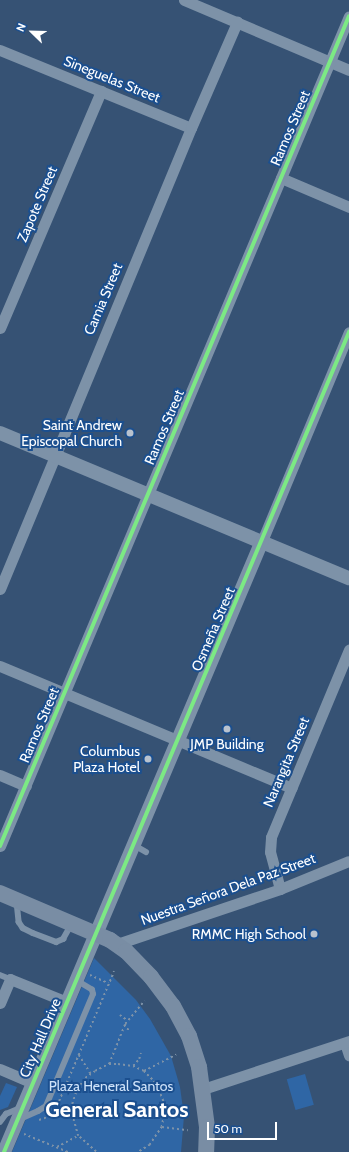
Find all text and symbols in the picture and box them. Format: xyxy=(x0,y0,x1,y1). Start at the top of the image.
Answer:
north arrow xyxy=(12,12,52,52)
text: N xyxy=(13,21,29,34)
street label: Sineguelas Street xyxy=(61,52,163,106)
street label: Ramos Street xyxy=(267,88,313,168)
street label: Zapote Street xyxy=(14,164,60,244)
street label: Camia Street xyxy=(80,261,126,337)
street label: Ramos Street xyxy=(141,387,187,467)
place label: Saint Andrew Episcopal Church xyxy=(21,417,122,450)
marker: Saint Andrew Episcopal Church xyxy=(125,428,135,438)
street label: Osmeña Street xyxy=(188,584,238,674)
street label: Ramos Street xyxy=(16,685,62,765)
street label: Narangita Street xyxy=(259,714,313,810)
marker: JMP Building xyxy=(222,724,232,734)
place label: JMP Building xyxy=(190,736,264,752)
place label: Columbus Plaza Hotel xyxy=(73,743,140,776)
marker: Columbus Plaza Hotel xyxy=(143,754,153,764)
street label: Nuestra Señora Dela Paz Street xyxy=(138,850,318,928)
place label: RMMC High School xyxy=(192,926,306,942)
marker: RMMC High School xyxy=(309,929,319,939)
street label: City Hall Drive xyxy=(16,996,64,1080)
park label: Plaza Heneral Santos xyxy=(49,1078,173,1094)
district label: General Santos xyxy=(45,1097,189,1123)
scale bar xyxy=(209,1114,279,1140)
text: 50 m xyxy=(214,1121,242,1136)

